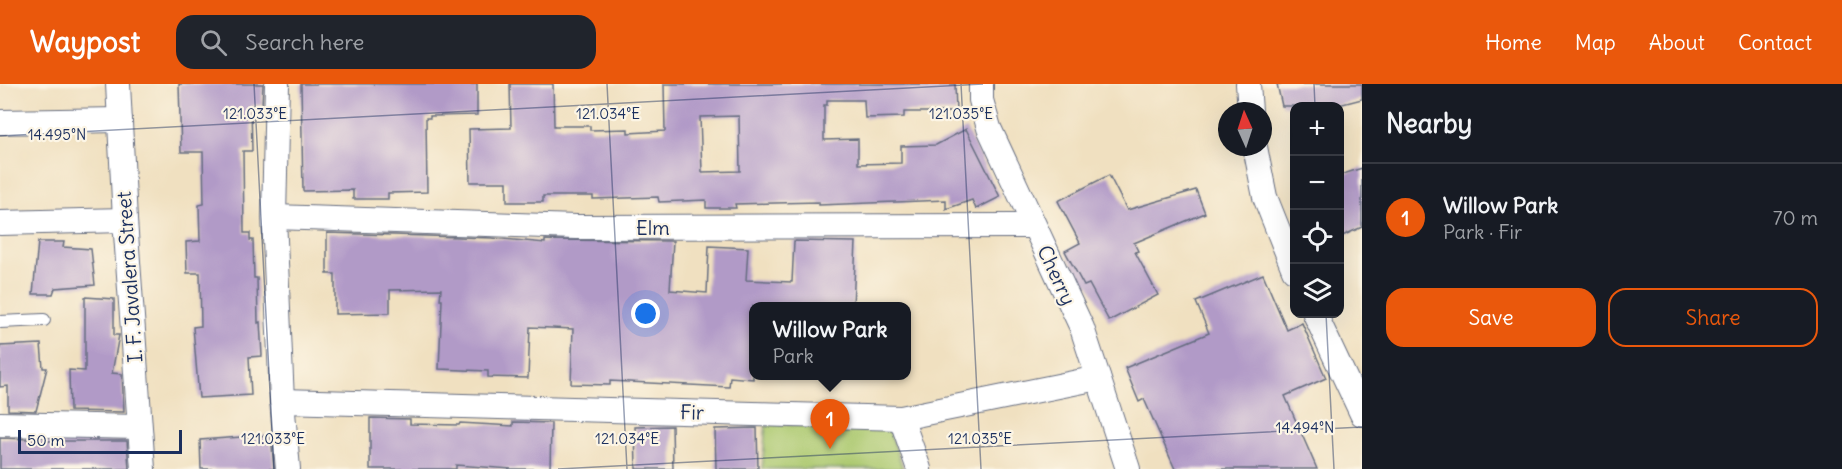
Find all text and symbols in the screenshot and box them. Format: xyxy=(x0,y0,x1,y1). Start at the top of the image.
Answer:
search box xyxy=(176,15,596,69)
text: Waypost xyxy=(30,24,140,60)
icon: search xyxy=(197,26,230,59)
text: Search here xyxy=(245,28,364,56)
text: Home xyxy=(1485,29,1542,56)
text: Map xyxy=(1575,29,1616,56)
text: About xyxy=(1649,29,1705,56)
text: Contact xyxy=(1738,29,1812,56)
north arrow xyxy=(1218,102,1272,156)
map controls xyxy=(1290,102,1344,318)
button: + xyxy=(1290,102,1344,156)
text: 121.033°E xyxy=(223,104,287,123)
text: 121.034°E xyxy=(576,104,640,123)
text: 121.035°E xyxy=(929,104,993,123)
text: Nearby xyxy=(1386,107,1472,140)
text: 14.495°N xyxy=(28,125,86,144)
button: − xyxy=(1290,156,1344,210)
street label: I. F. Javalera Street xyxy=(111,190,147,363)
text: Willow Park xyxy=(1443,191,1558,219)
text: 1 xyxy=(1402,205,1409,230)
text: 70 m xyxy=(1773,205,1818,230)
button: locate xyxy=(1290,210,1344,264)
street label: Elm xyxy=(636,215,670,240)
text: Park · Fir xyxy=(1443,219,1522,244)
street label: Cherry xyxy=(1032,241,1082,309)
button: layers xyxy=(1290,264,1344,318)
button: Save xyxy=(1386,288,1596,347)
button: Share xyxy=(1608,288,1818,347)
your location xyxy=(631,299,660,328)
popup xyxy=(749,302,911,380)
text: Willow Park xyxy=(772,315,888,343)
text: Park xyxy=(772,343,814,368)
street label: Fir xyxy=(680,399,704,425)
pin: 1 xyxy=(810,400,850,449)
text: 14.494°N xyxy=(1276,418,1334,437)
scale bar xyxy=(18,427,182,454)
text: 121.033°E xyxy=(241,429,305,448)
text: 121.034°E xyxy=(595,429,659,448)
text: 121.035°E xyxy=(948,429,1012,448)
text: 50 m xyxy=(27,430,65,450)

